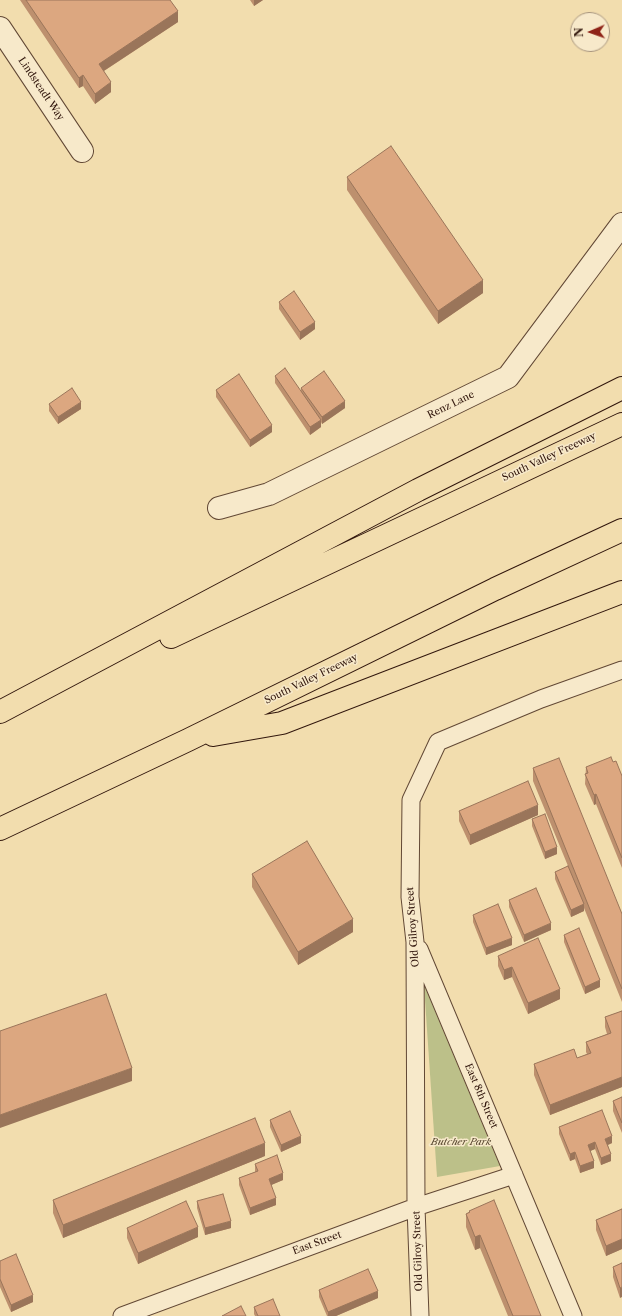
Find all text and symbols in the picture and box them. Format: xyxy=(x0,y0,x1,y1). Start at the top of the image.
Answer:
north arrow xyxy=(570,12,610,52)
text: N xyxy=(572,27,586,37)
street label: Lindsteadt Way xyxy=(15,55,67,123)
street label: Renz Lane xyxy=(426,389,476,421)
street label: South Valley Freeway xyxy=(500,430,598,484)
street label: South Valley Freeway xyxy=(263,651,359,707)
street label: Old Gilroy Street xyxy=(404,886,422,968)
street label: East 8th Street xyxy=(462,1062,500,1130)
park label: Butcher Park xyxy=(431,1136,491,1148)
street label: Old Gilroy Street xyxy=(411,1211,425,1291)
street label: East Street xyxy=(291,1229,343,1257)

